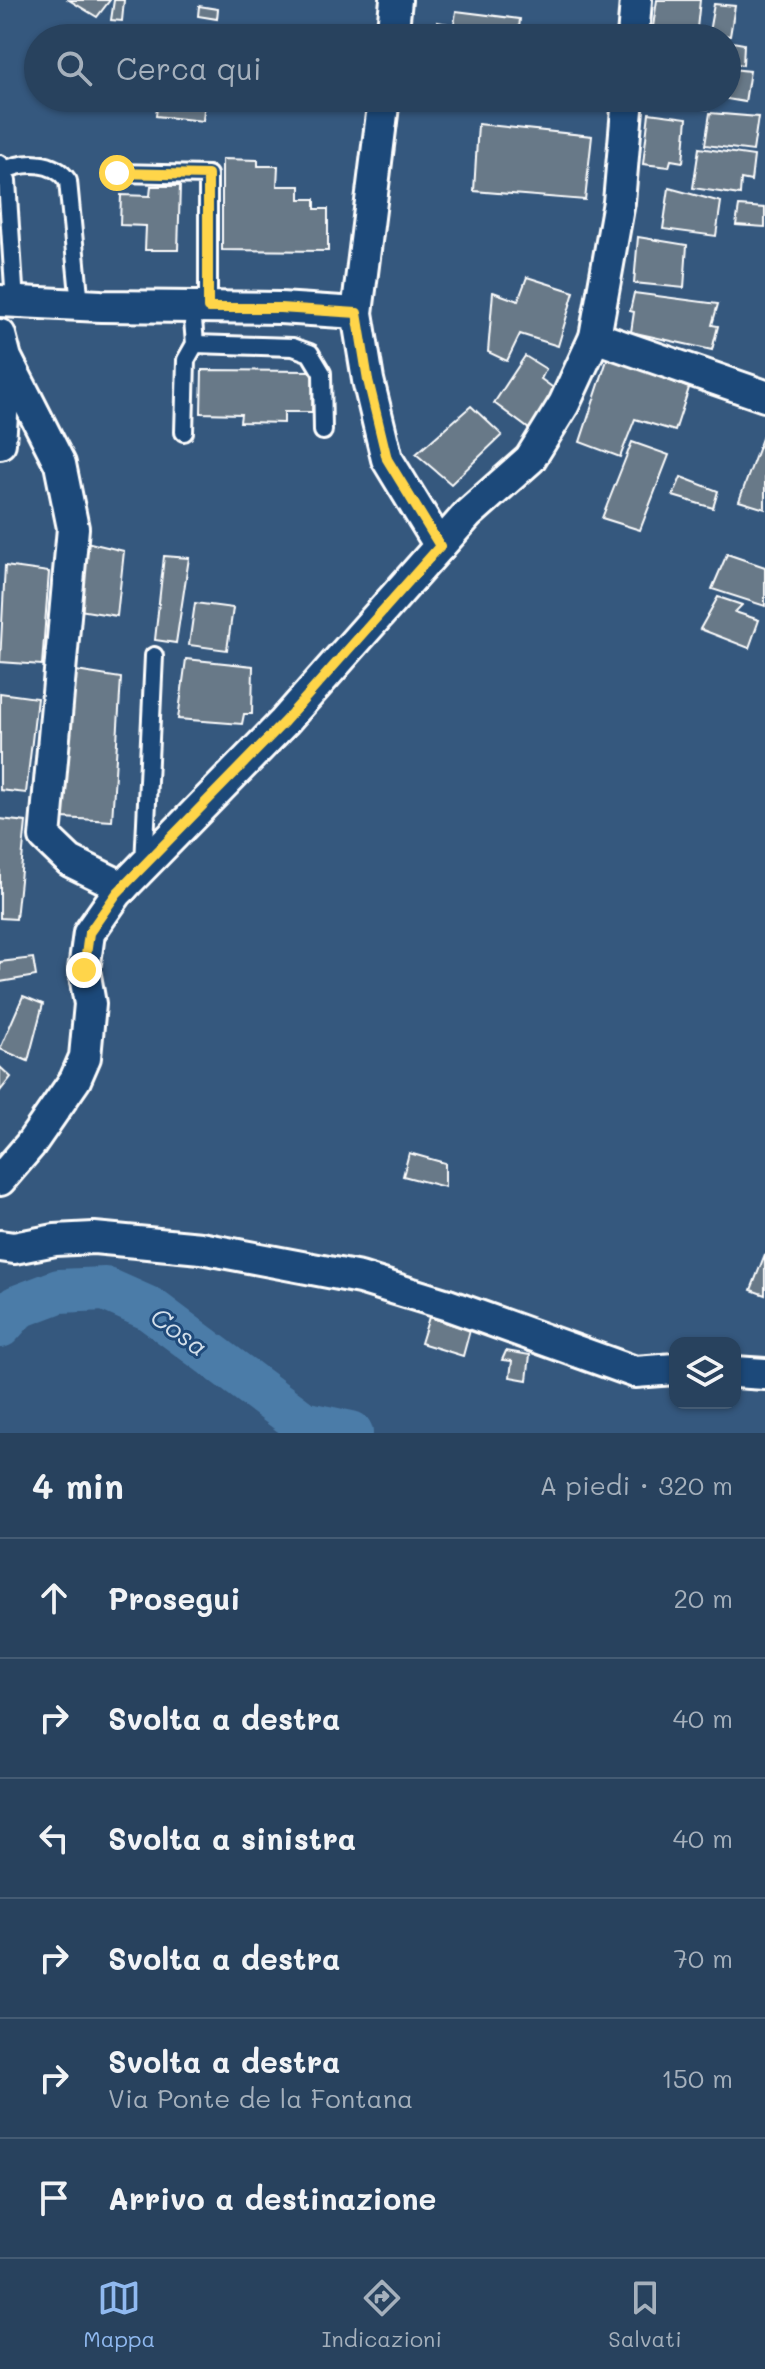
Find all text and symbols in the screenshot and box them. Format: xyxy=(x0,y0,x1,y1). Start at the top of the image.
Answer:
search box xyxy=(24,24,741,112)
icon: search xyxy=(52,46,96,90)
text: Cerca qui xyxy=(116,48,262,88)
route start xyxy=(99,155,135,191)
route end xyxy=(66,952,102,988)
water label: Cosa xyxy=(144,1299,215,1363)
map controls xyxy=(669,1337,741,1409)
button: layers xyxy=(669,1337,741,1409)
text: 4 min xyxy=(32,1463,124,1508)
text: A piedi · 320 m xyxy=(539,1468,733,1502)
icon: ahead xyxy=(32,1576,76,1620)
text: Prosegui xyxy=(108,1578,241,1618)
text: 20 m xyxy=(673,1581,733,1615)
icon: right xyxy=(32,1696,76,1740)
text: Svolta a destra xyxy=(108,1698,340,1738)
text: 40 m xyxy=(673,1701,733,1735)
icon: left xyxy=(32,1816,76,1860)
text: Svolta a sinistra xyxy=(108,1818,356,1858)
text: 40 m xyxy=(673,1821,733,1855)
icon: right xyxy=(32,1936,76,1980)
text: Svolta a destra xyxy=(108,1938,340,1978)
text: 70 m xyxy=(673,1941,733,1975)
text: Svolta a destra xyxy=(108,2041,340,2081)
icon: right xyxy=(32,2056,76,2100)
text: 150 m xyxy=(661,2061,733,2095)
text: Via Ponte de la Fontana xyxy=(108,2081,413,2115)
icon: arrive xyxy=(32,2176,76,2220)
text: Arrivo a destinazione xyxy=(108,2178,436,2218)
tab: Mappa xyxy=(83,2276,155,2353)
tab: Indicazioni xyxy=(322,2276,442,2353)
tab: Salvati xyxy=(608,2276,682,2353)

